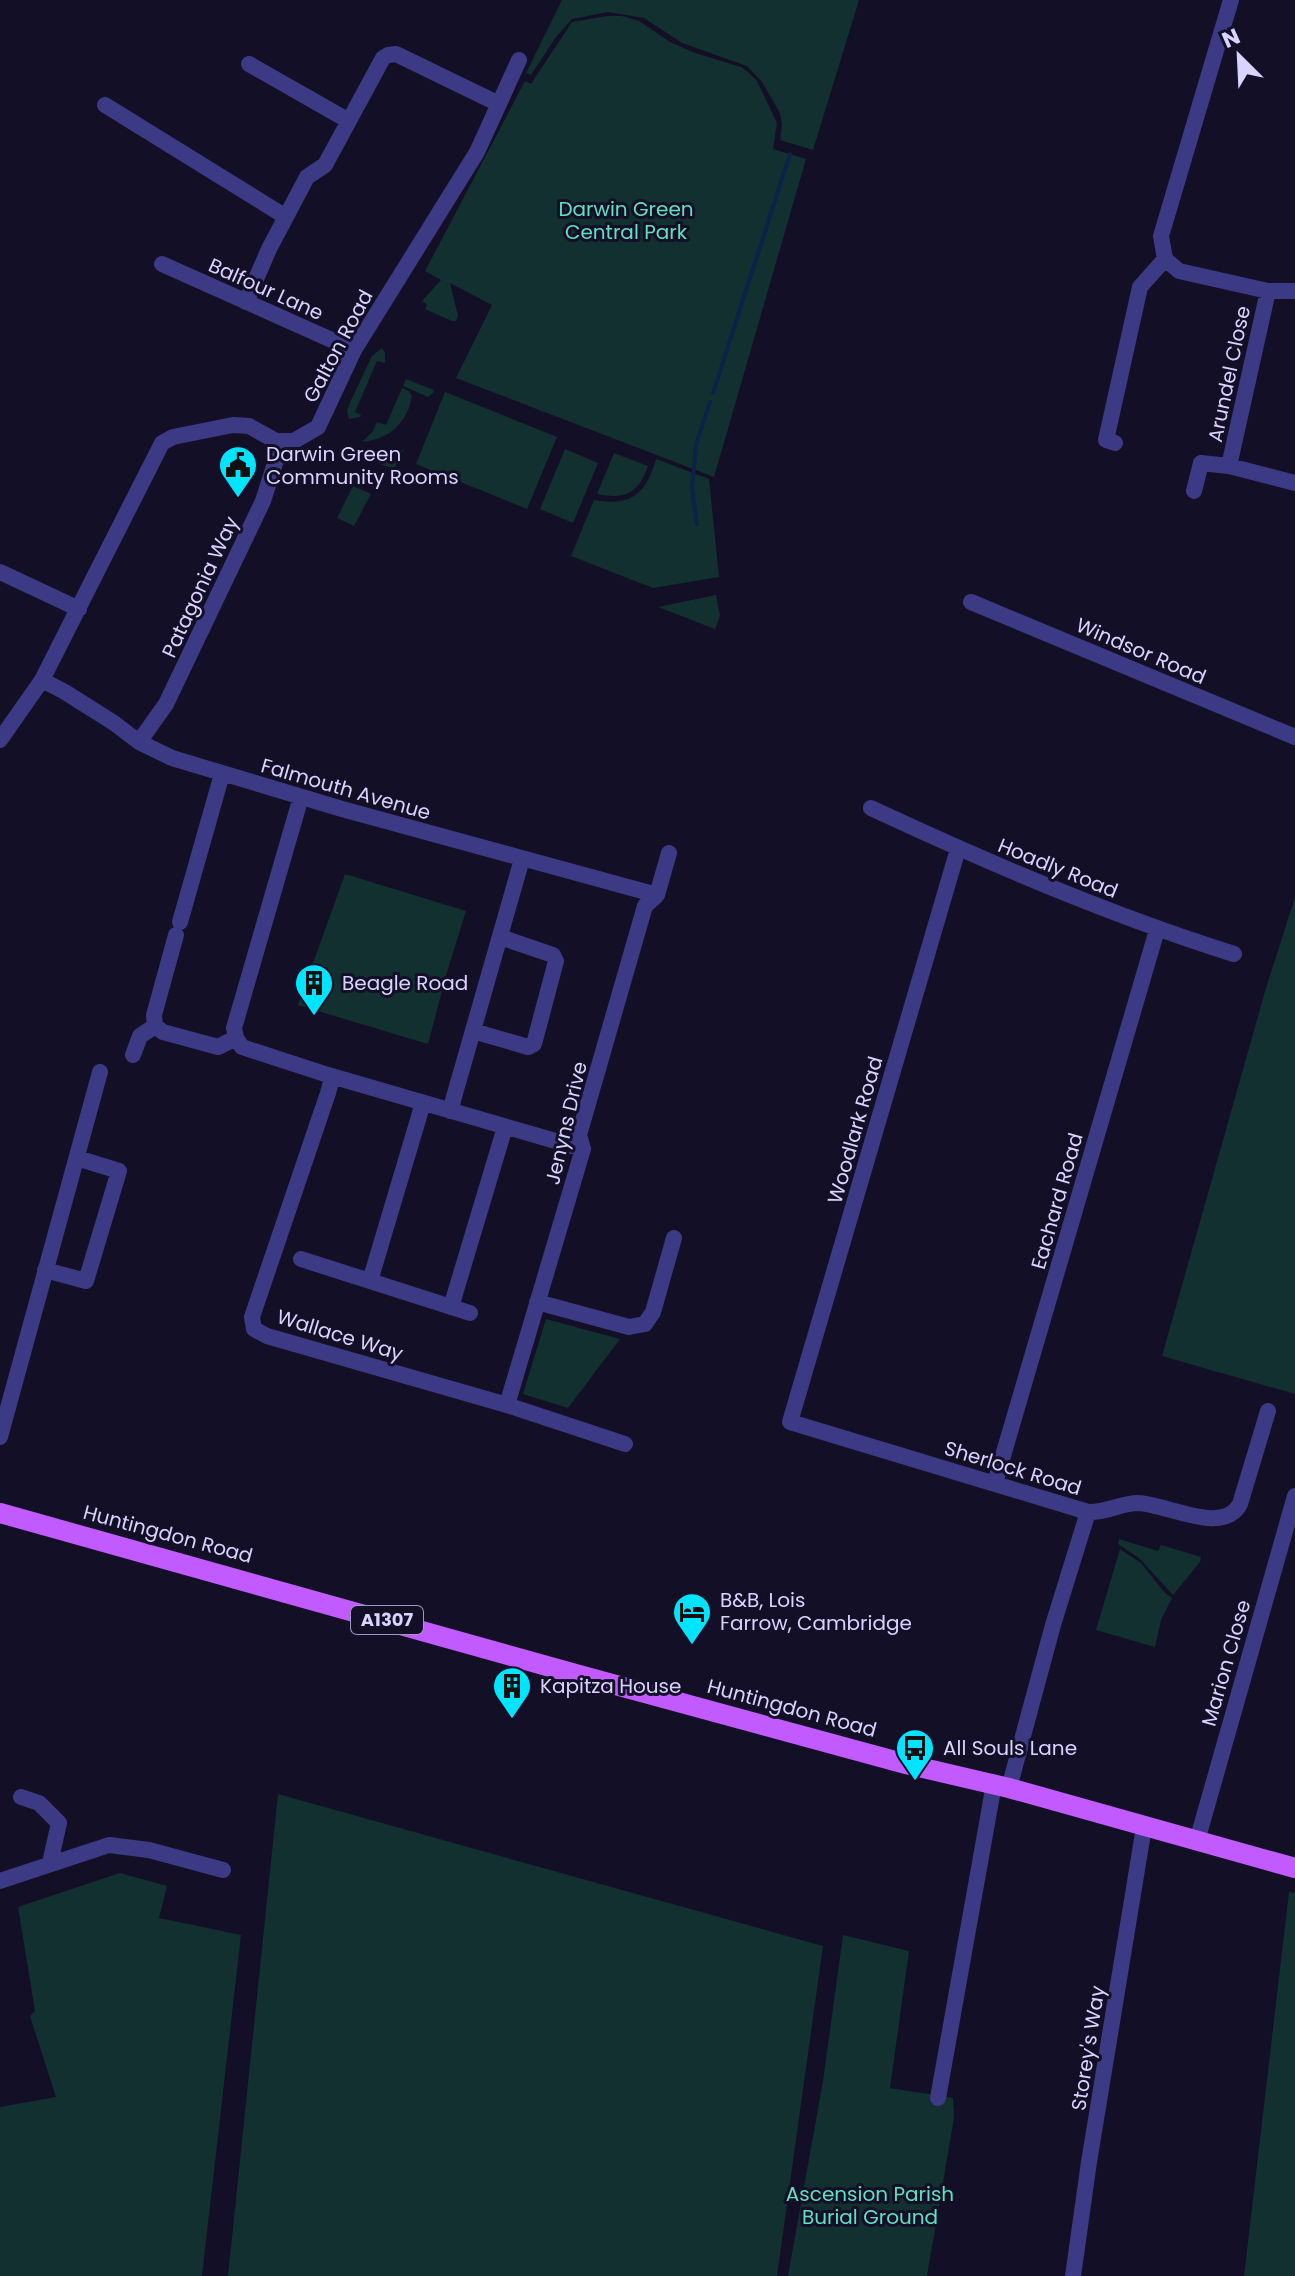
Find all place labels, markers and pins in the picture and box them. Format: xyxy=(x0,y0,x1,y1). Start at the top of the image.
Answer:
place label: Darwin Green Community Rooms xyxy=(266,440,459,491)
public building icon: Darwin Green Community Rooms xyxy=(217,444,259,499)
building icon: Beagle Road xyxy=(293,962,335,1017)
place label: Beagle Road xyxy=(342,969,468,997)
place label: B&B, Lois Farrow, Cambridge xyxy=(720,1586,912,1637)
hotel icon: B&B, Lois Farrow, Cambridge xyxy=(671,1591,713,1646)
building icon: Kapitza House xyxy=(491,1665,533,1720)
place label: Kapitza House xyxy=(540,1672,681,1700)
bus stop icon: All Souls Lane xyxy=(894,1727,936,1782)
place label: All Souls Lane xyxy=(943,1734,1077,1762)

